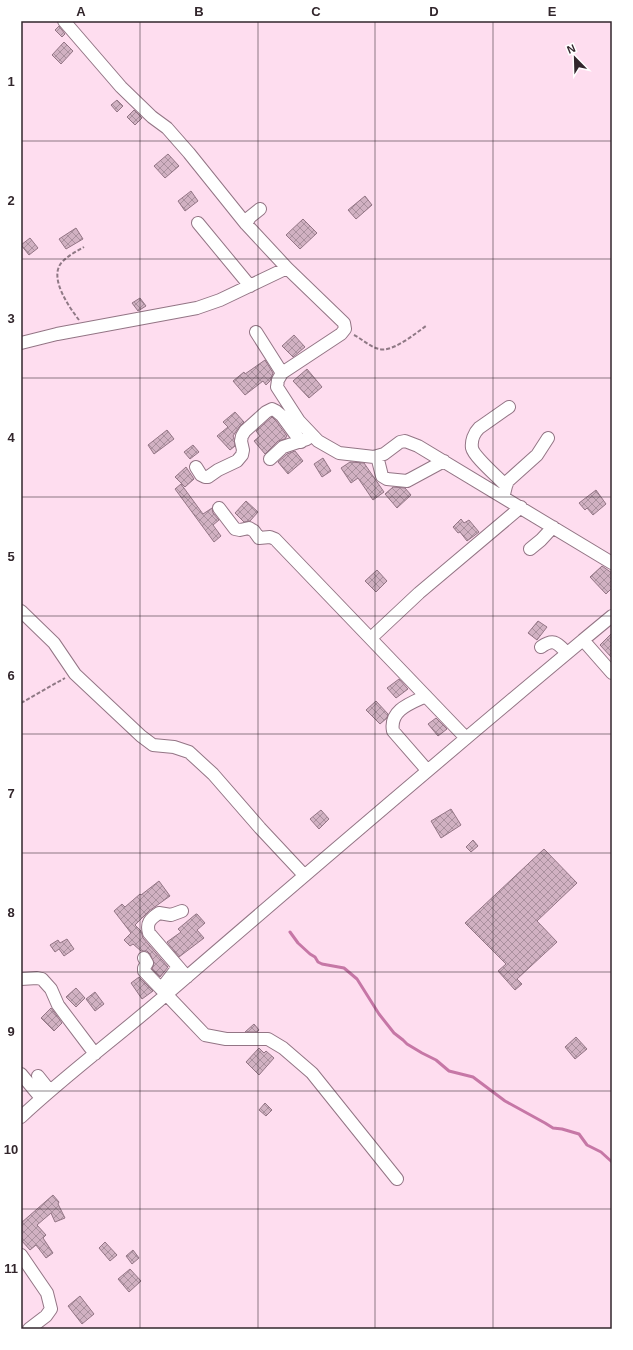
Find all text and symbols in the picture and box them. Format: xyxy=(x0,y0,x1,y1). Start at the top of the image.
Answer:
text: A xyxy=(76,4,86,19)
text: B xyxy=(194,4,204,19)
text: C xyxy=(311,4,321,19)
text: D xyxy=(429,4,439,19)
text: E xyxy=(548,4,557,19)
north arrow xyxy=(555,38,595,78)
text: N xyxy=(565,42,577,56)
text: 1 xyxy=(7,74,15,89)
text: 2 xyxy=(7,193,15,208)
text: 3 xyxy=(7,311,15,326)
text: 4 xyxy=(7,430,15,445)
text: 5 xyxy=(7,549,15,564)
text: 6 xyxy=(7,668,15,683)
text: 7 xyxy=(7,786,15,801)
text: 8 xyxy=(7,905,15,920)
text: 9 xyxy=(7,1024,15,1039)
text: 10 xyxy=(4,1142,18,1157)
text: 11 xyxy=(4,1261,18,1276)

